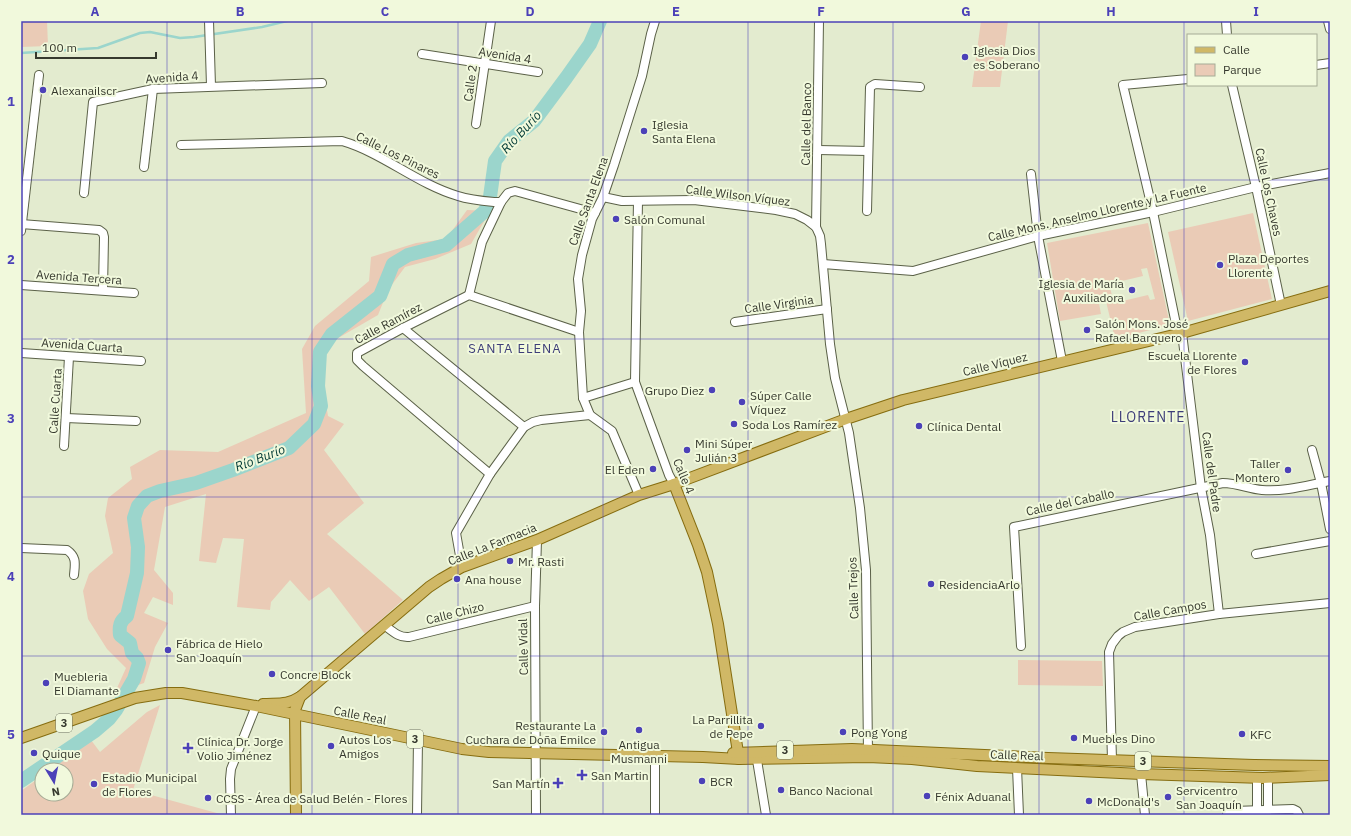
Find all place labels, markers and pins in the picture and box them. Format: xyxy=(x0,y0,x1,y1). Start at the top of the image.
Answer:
place label: Iglesia Dios es Soberano xyxy=(973,43,1040,72)
marker: Iglesia Dios es Soberano xyxy=(960,52,970,62)
place label: Alexanailscr xyxy=(51,83,117,98)
marker: Alexanailscr xyxy=(38,85,48,95)
place label: Iglesia Santa Elena xyxy=(652,117,716,146)
marker: Iglesia Santa Elena xyxy=(639,126,649,136)
place label: Salón Comunal xyxy=(624,212,705,227)
marker: Salón Comunal xyxy=(611,214,621,224)
place label: Plaza Deportes Llorente xyxy=(1228,251,1309,280)
marker: Plaza Deportes Llorente xyxy=(1215,260,1225,270)
place label: Iglesia de María Auxiliadora xyxy=(1039,276,1125,305)
marker: Iglesia de María Auxiliadora xyxy=(1127,285,1137,295)
place label: Salón Mons. José Rafael Barquero xyxy=(1095,316,1189,345)
marker: Salón Mons. José Rafael Barquero xyxy=(1082,325,1092,335)
place label: Escuela Llorente de Flores xyxy=(1148,348,1237,377)
marker: Escuela Llorente de Flores xyxy=(1240,357,1250,367)
place label: Grupo Diez xyxy=(645,383,704,398)
marker: Grupo Diez xyxy=(707,385,717,395)
place label: Súper Calle Víquez xyxy=(750,388,812,417)
marker: Súper Calle Víquez xyxy=(737,397,747,407)
place label: Soda Los Ramírez xyxy=(742,417,837,432)
marker: Soda Los Ramírez xyxy=(729,419,739,429)
place label: Clínica Dental xyxy=(927,419,1001,434)
marker: Clínica Dental xyxy=(914,421,924,431)
place label: Mini Súper Julián 3 xyxy=(695,436,753,465)
marker: Mini Súper Julián 3 xyxy=(682,445,692,455)
place label: Taller Montero xyxy=(1235,456,1281,485)
place label: El Eden xyxy=(605,462,645,477)
marker: El Eden xyxy=(648,464,658,474)
marker: Taller Montero xyxy=(1283,465,1293,475)
place label: Mr. Rasti xyxy=(518,554,564,569)
marker: Mr. Rasti xyxy=(505,556,515,566)
place label: Ana house xyxy=(465,572,522,587)
marker: Ana house xyxy=(452,574,462,584)
place label: ResidenciaArlo xyxy=(939,577,1020,592)
marker: ResidenciaArlo xyxy=(926,579,936,589)
place label: Fábrica de Hielo San Joaquín xyxy=(176,636,263,665)
marker: Fábrica de Hielo San Joaquín xyxy=(163,645,173,655)
place label: Concre Block xyxy=(280,667,352,682)
place label: Muebleria El Diamante xyxy=(54,669,119,698)
marker: Concre Block xyxy=(267,669,277,679)
marker: Muebleria El Diamante xyxy=(41,678,51,688)
place label: La Parrillita de Pepe xyxy=(692,712,754,741)
place label: Restaurante La Cuchara de Doña Emilce xyxy=(465,718,597,747)
marker: La Parrillita de Pepe xyxy=(756,721,766,731)
marker: Antigua Musmanni xyxy=(634,725,644,735)
place label: Pong Yong xyxy=(851,725,908,740)
marker: Restaurante La Cuchara de Doña Emilce xyxy=(599,727,609,737)
marker: Pong Yong xyxy=(838,727,848,737)
place label: KFC xyxy=(1250,727,1272,742)
marker: KFC xyxy=(1237,729,1247,739)
place label: Muebles Dino xyxy=(1082,731,1156,746)
place label: Autos Los Amigos xyxy=(339,732,392,761)
marker: Muebles Dino xyxy=(1069,733,1079,743)
place label: Clínica Dr. Jorge Volio Jiménez xyxy=(197,734,284,763)
place label: Antigua Musmanni xyxy=(611,737,667,766)
marker: Autos Los Amigos xyxy=(326,741,336,751)
marker: Clínica Dr. Jorge Volio Jiménez xyxy=(182,742,194,754)
place label: Quique xyxy=(42,746,81,761)
marker: Quique xyxy=(29,748,39,758)
place label: San Martin xyxy=(591,768,649,783)
marker: San Martin xyxy=(576,769,588,781)
place label: Estadio Municipal de Flores xyxy=(102,770,197,799)
place label: BCR xyxy=(710,774,733,789)
place label: San Martín xyxy=(492,776,550,791)
marker: BCR xyxy=(697,776,707,786)
marker: San Martín xyxy=(553,778,563,788)
marker: Estadio Municipal de Flores xyxy=(89,779,99,789)
place label: Banco Nacional xyxy=(789,783,873,798)
place label: Servicentro San Joaquín xyxy=(1176,783,1242,812)
marker: Banco Nacional xyxy=(776,785,786,795)
place label: Fénix Aduanal xyxy=(935,789,1011,804)
place label: CCSS - Área de Salud Belén - Flores xyxy=(216,791,408,806)
marker: Fénix Aduanal xyxy=(922,791,932,801)
marker: Servicentro San Joaquín xyxy=(1163,792,1173,802)
marker: CCSS - Área de Salud Belén - Flores xyxy=(203,793,213,803)
place label: McDonald's xyxy=(1097,794,1160,809)
marker: McDonald's xyxy=(1084,796,1094,806)

